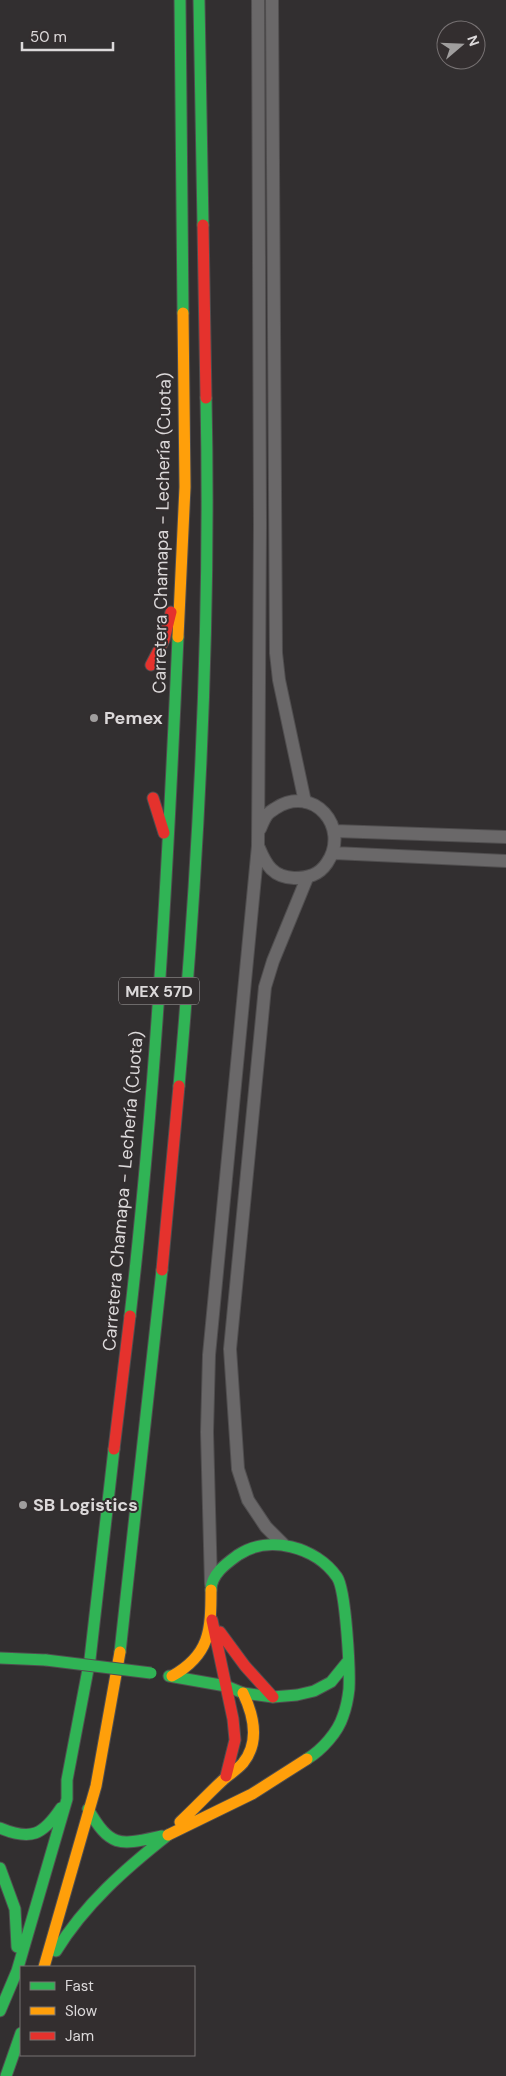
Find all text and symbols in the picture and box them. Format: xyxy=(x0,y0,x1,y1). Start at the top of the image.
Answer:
scale bar xyxy=(22,20,114,52)
north arrow xyxy=(436,20,486,70)
text: 50 m xyxy=(30,27,67,47)
text: N xyxy=(463,33,483,49)
street label: Carretera Chamapa - Lechería (Cuota) xyxy=(147,372,177,694)
place label: Pemex xyxy=(104,706,163,730)
marker: Pemex xyxy=(88,712,100,724)
road number: MEX 57D xyxy=(119,978,199,1004)
street label: Carretera Chamapa - Lechería (Cuota) xyxy=(97,1030,149,1352)
place label: SB Logistics xyxy=(33,1493,138,1517)
marker: SB Logistics xyxy=(17,1499,29,1511)
legend xyxy=(20,1966,195,2056)
text: Fast xyxy=(65,1976,94,1996)
text: Slow xyxy=(65,2001,98,2021)
text: Jam xyxy=(65,2026,94,2046)

